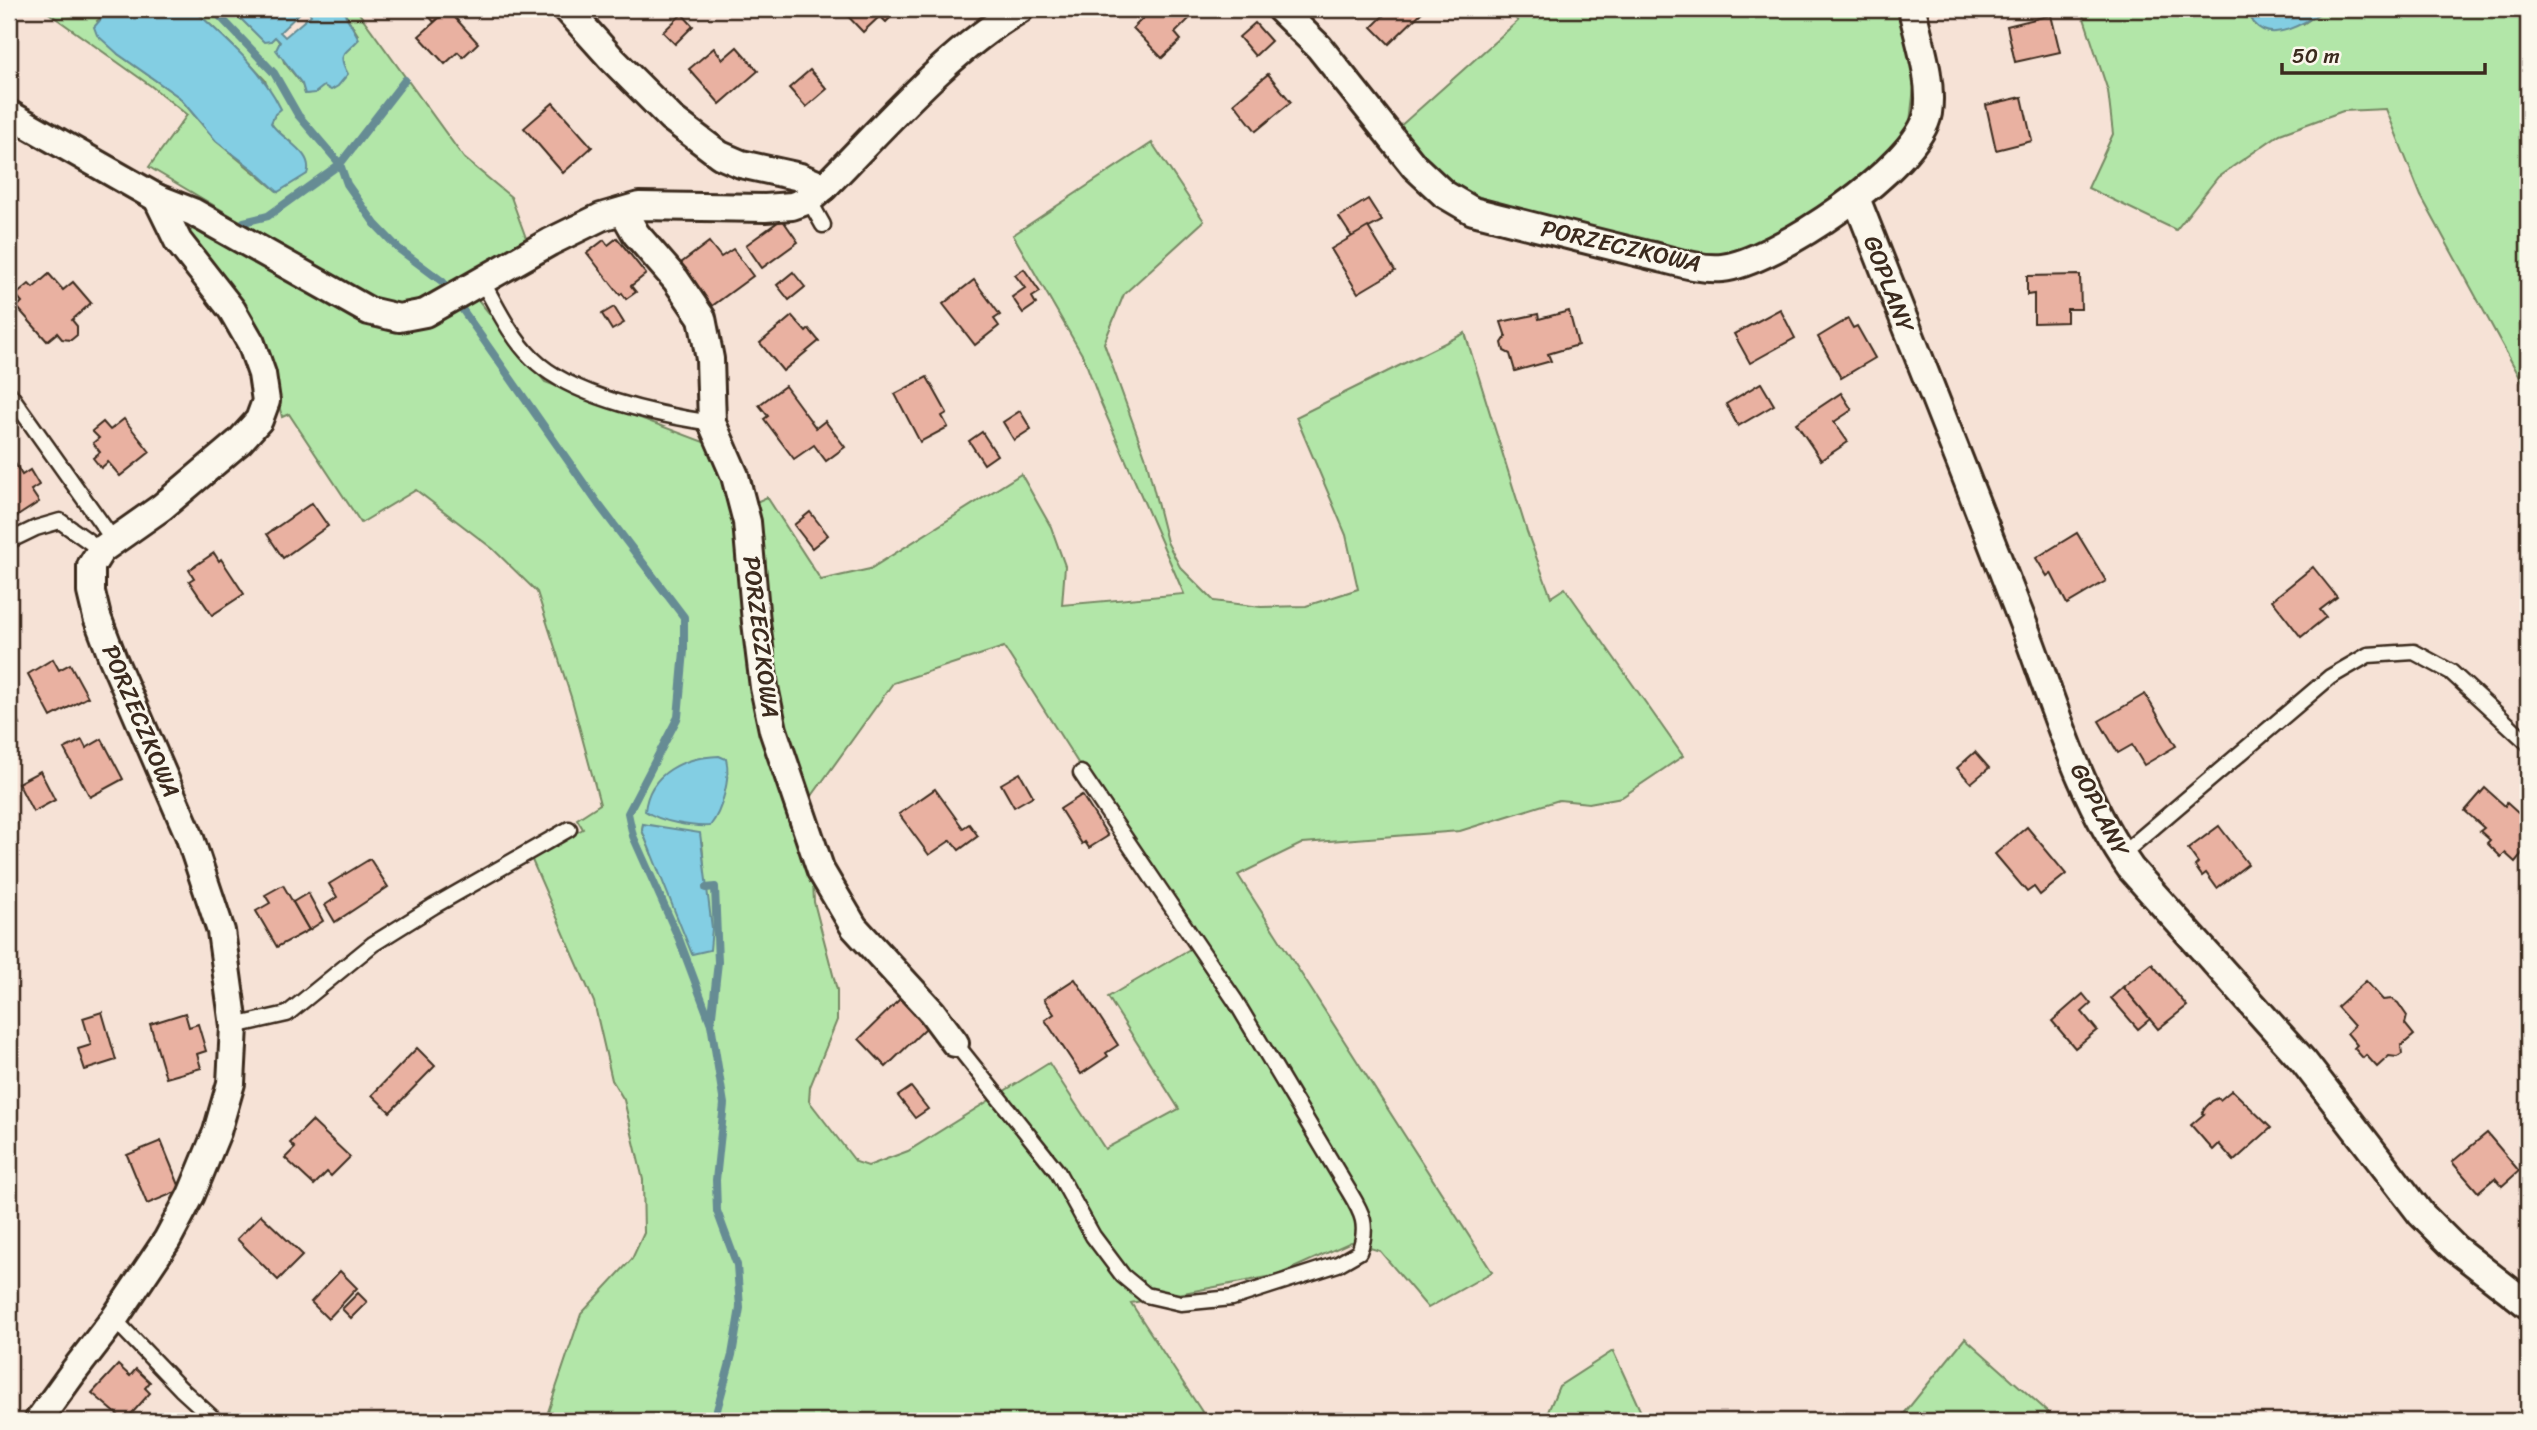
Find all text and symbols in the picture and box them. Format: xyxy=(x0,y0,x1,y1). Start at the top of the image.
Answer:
scale bar xyxy=(2282,32,2484,76)
text: 50 m xyxy=(2292,37,2340,75)
street label: PORZECZKOWA xyxy=(1537,207,1705,285)
street label: GOPLANY xyxy=(1851,229,1927,339)
street label: PORZECZKOWA xyxy=(730,554,792,720)
street label: PORZECZKOWA xyxy=(90,638,192,804)
street label: GOPLANY xyxy=(2058,755,2142,865)

